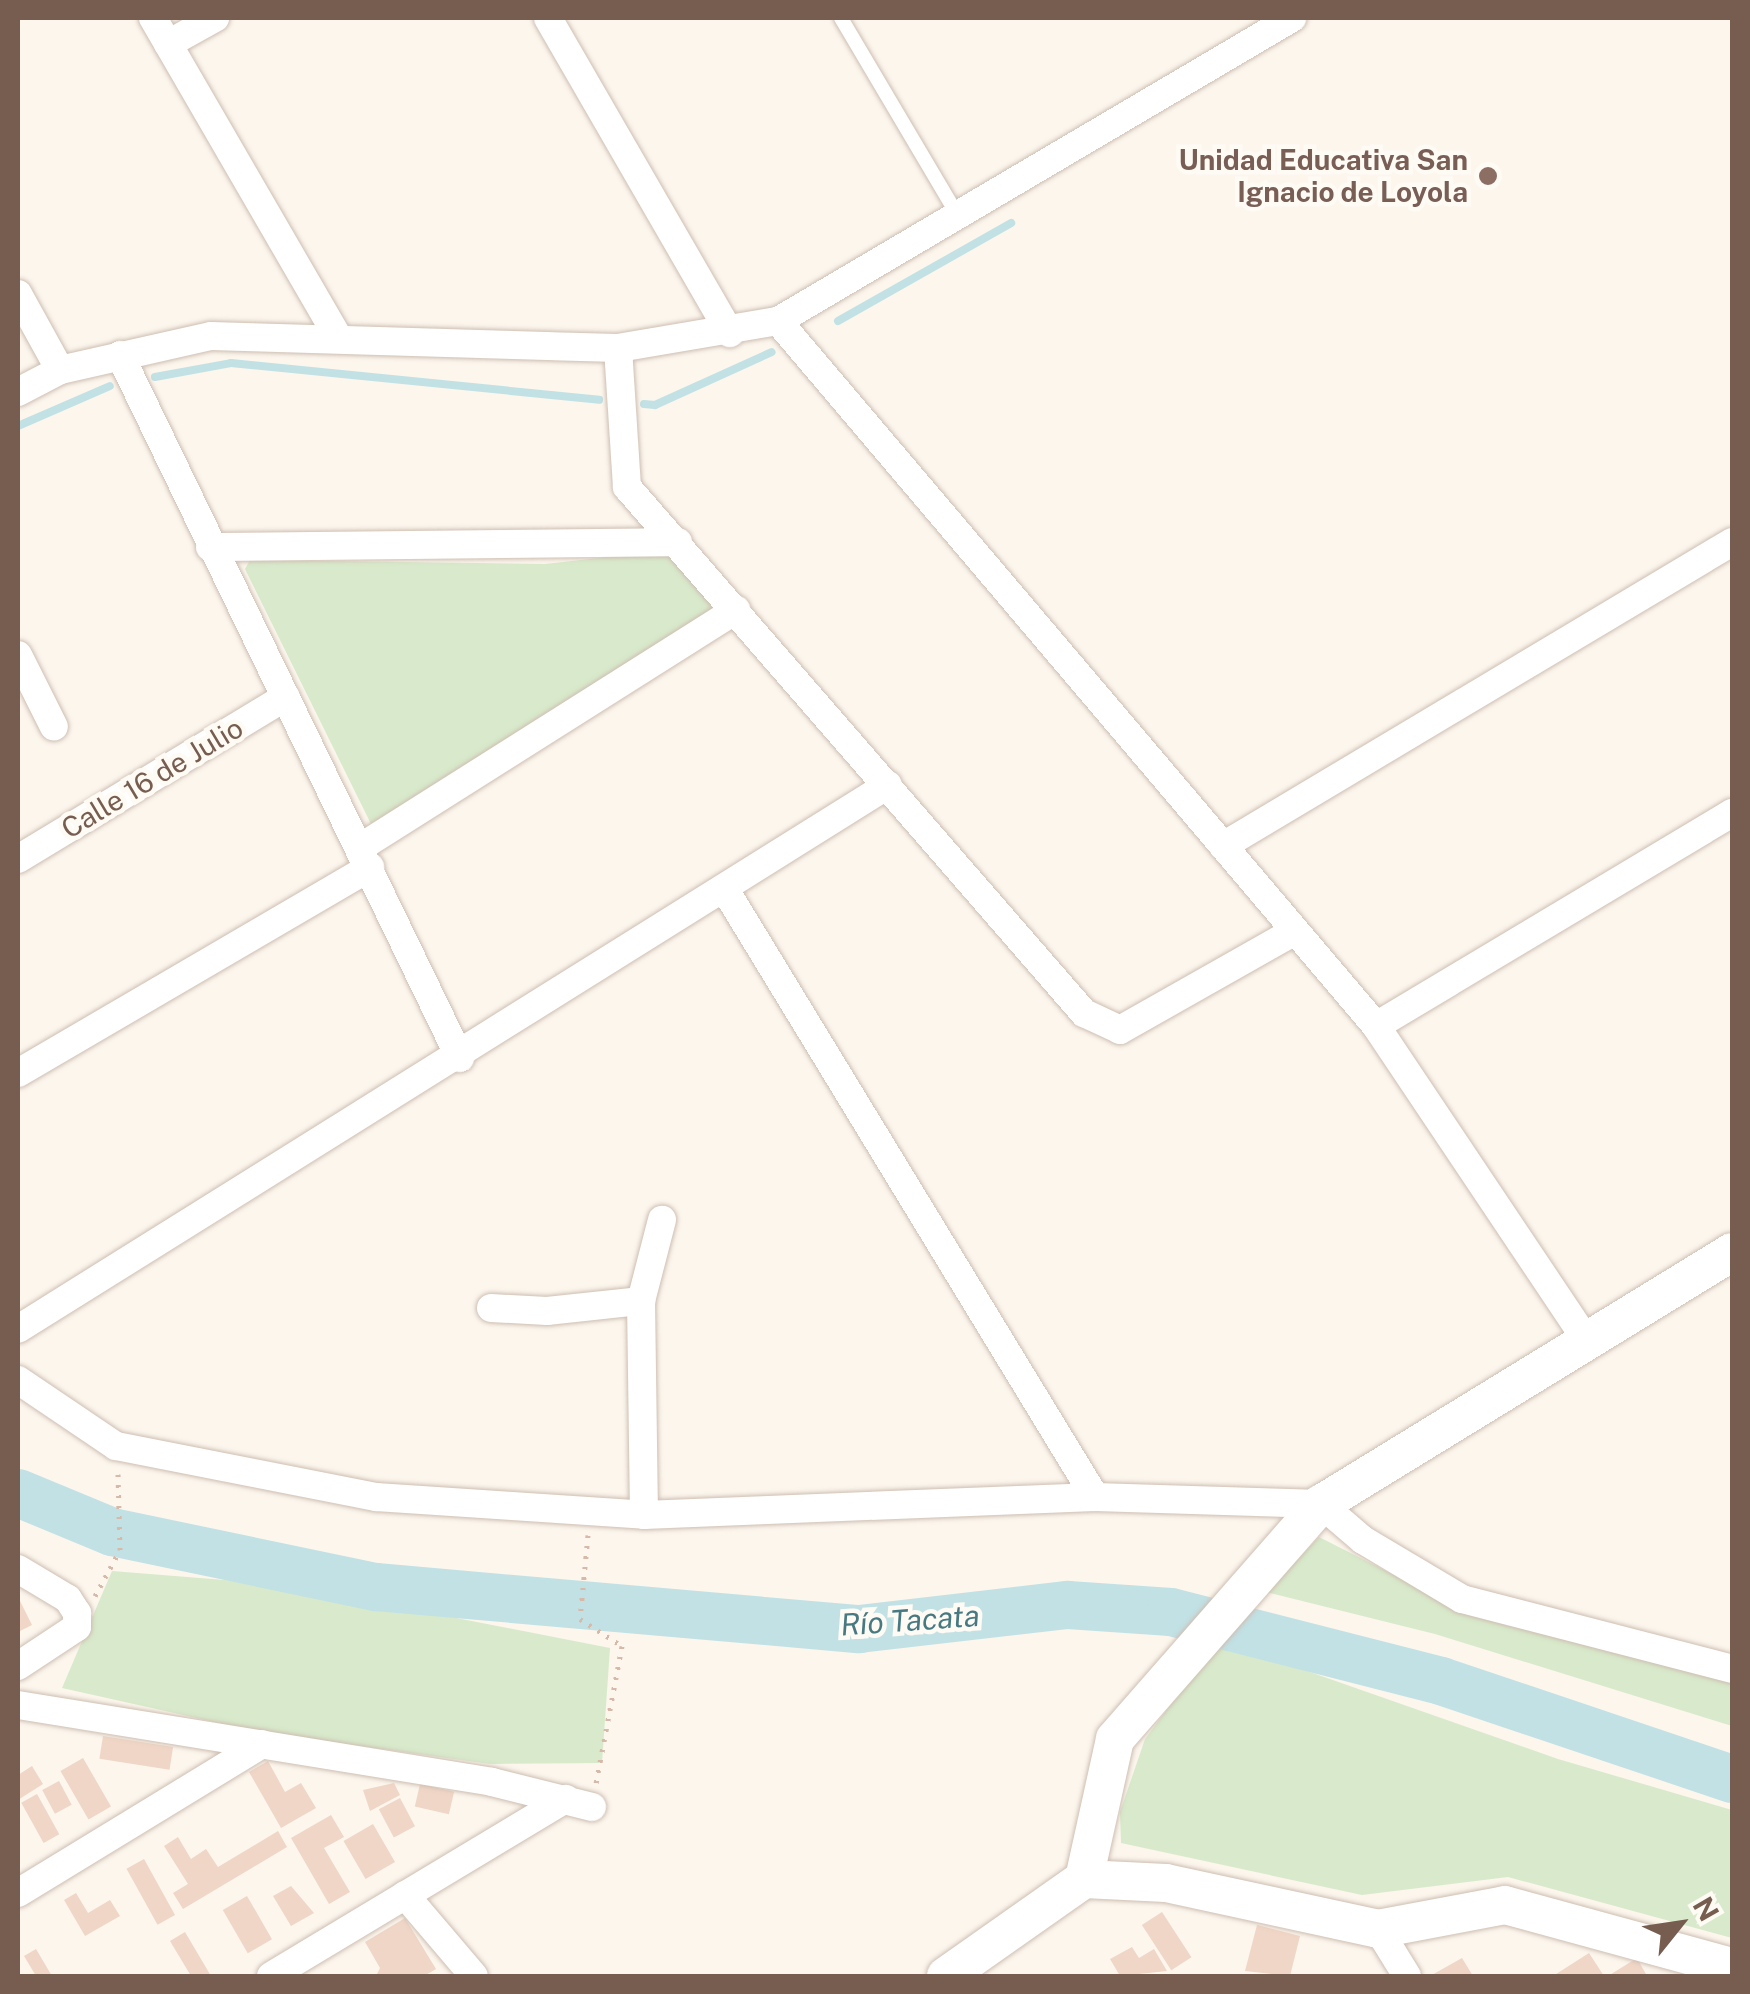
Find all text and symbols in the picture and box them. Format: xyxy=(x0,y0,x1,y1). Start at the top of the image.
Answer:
place label: Unidad Educativa San Ignacio de Loyola xyxy=(1178,143,1468,209)
marker: Unidad Educativa San Ignacio de Loyola xyxy=(1477,165,1499,187)
street label: Calle 16 de Julio xyxy=(55,710,249,846)
water label: Río Tacata xyxy=(839,1597,981,1643)
north arrow xyxy=(1630,1874,1730,1974)
text: N xyxy=(1687,1891,1726,1926)

